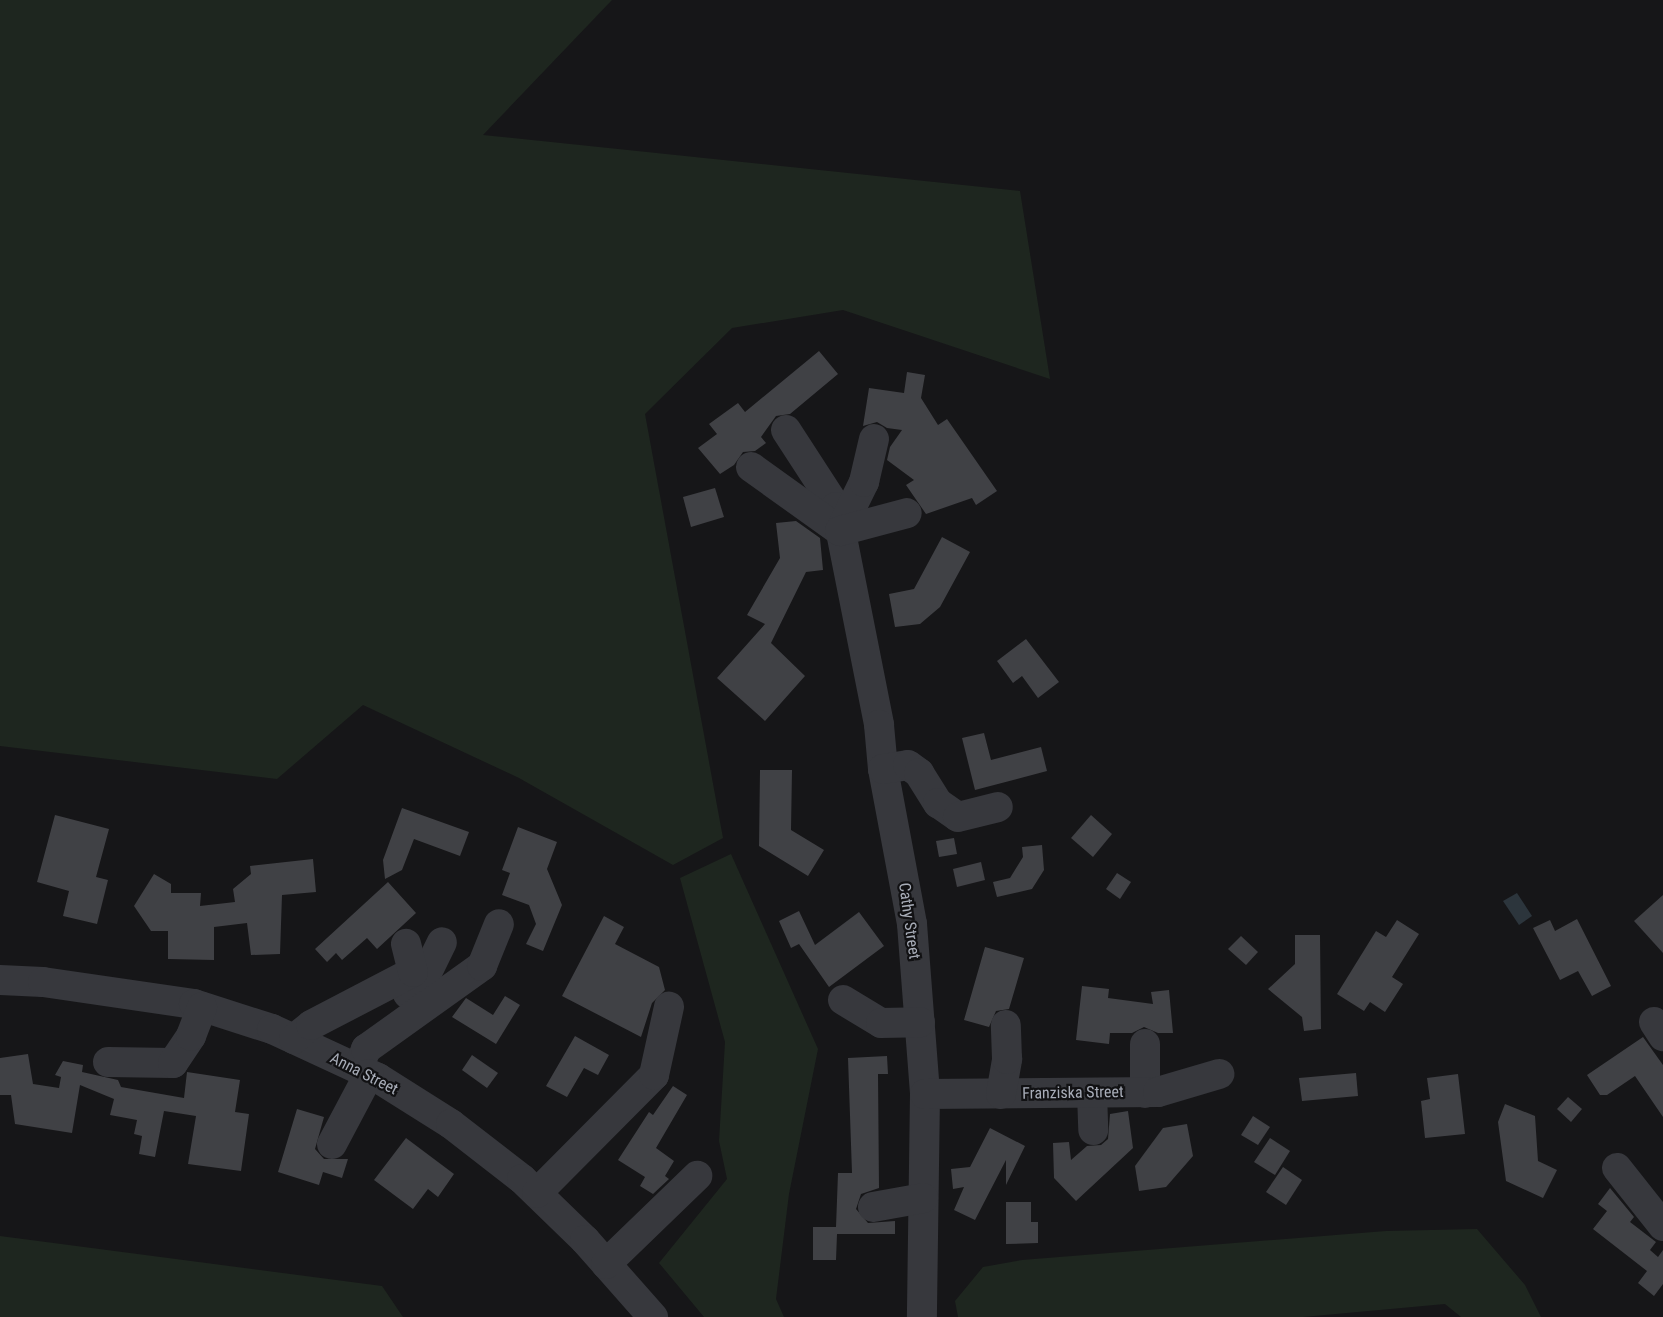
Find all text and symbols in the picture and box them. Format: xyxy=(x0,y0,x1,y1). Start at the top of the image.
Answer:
street label: Cathy Street xyxy=(894,882,924,960)
street label: Anna Street xyxy=(327,1049,401,1099)
street label: Franziska Street xyxy=(1022,1083,1124,1103)

